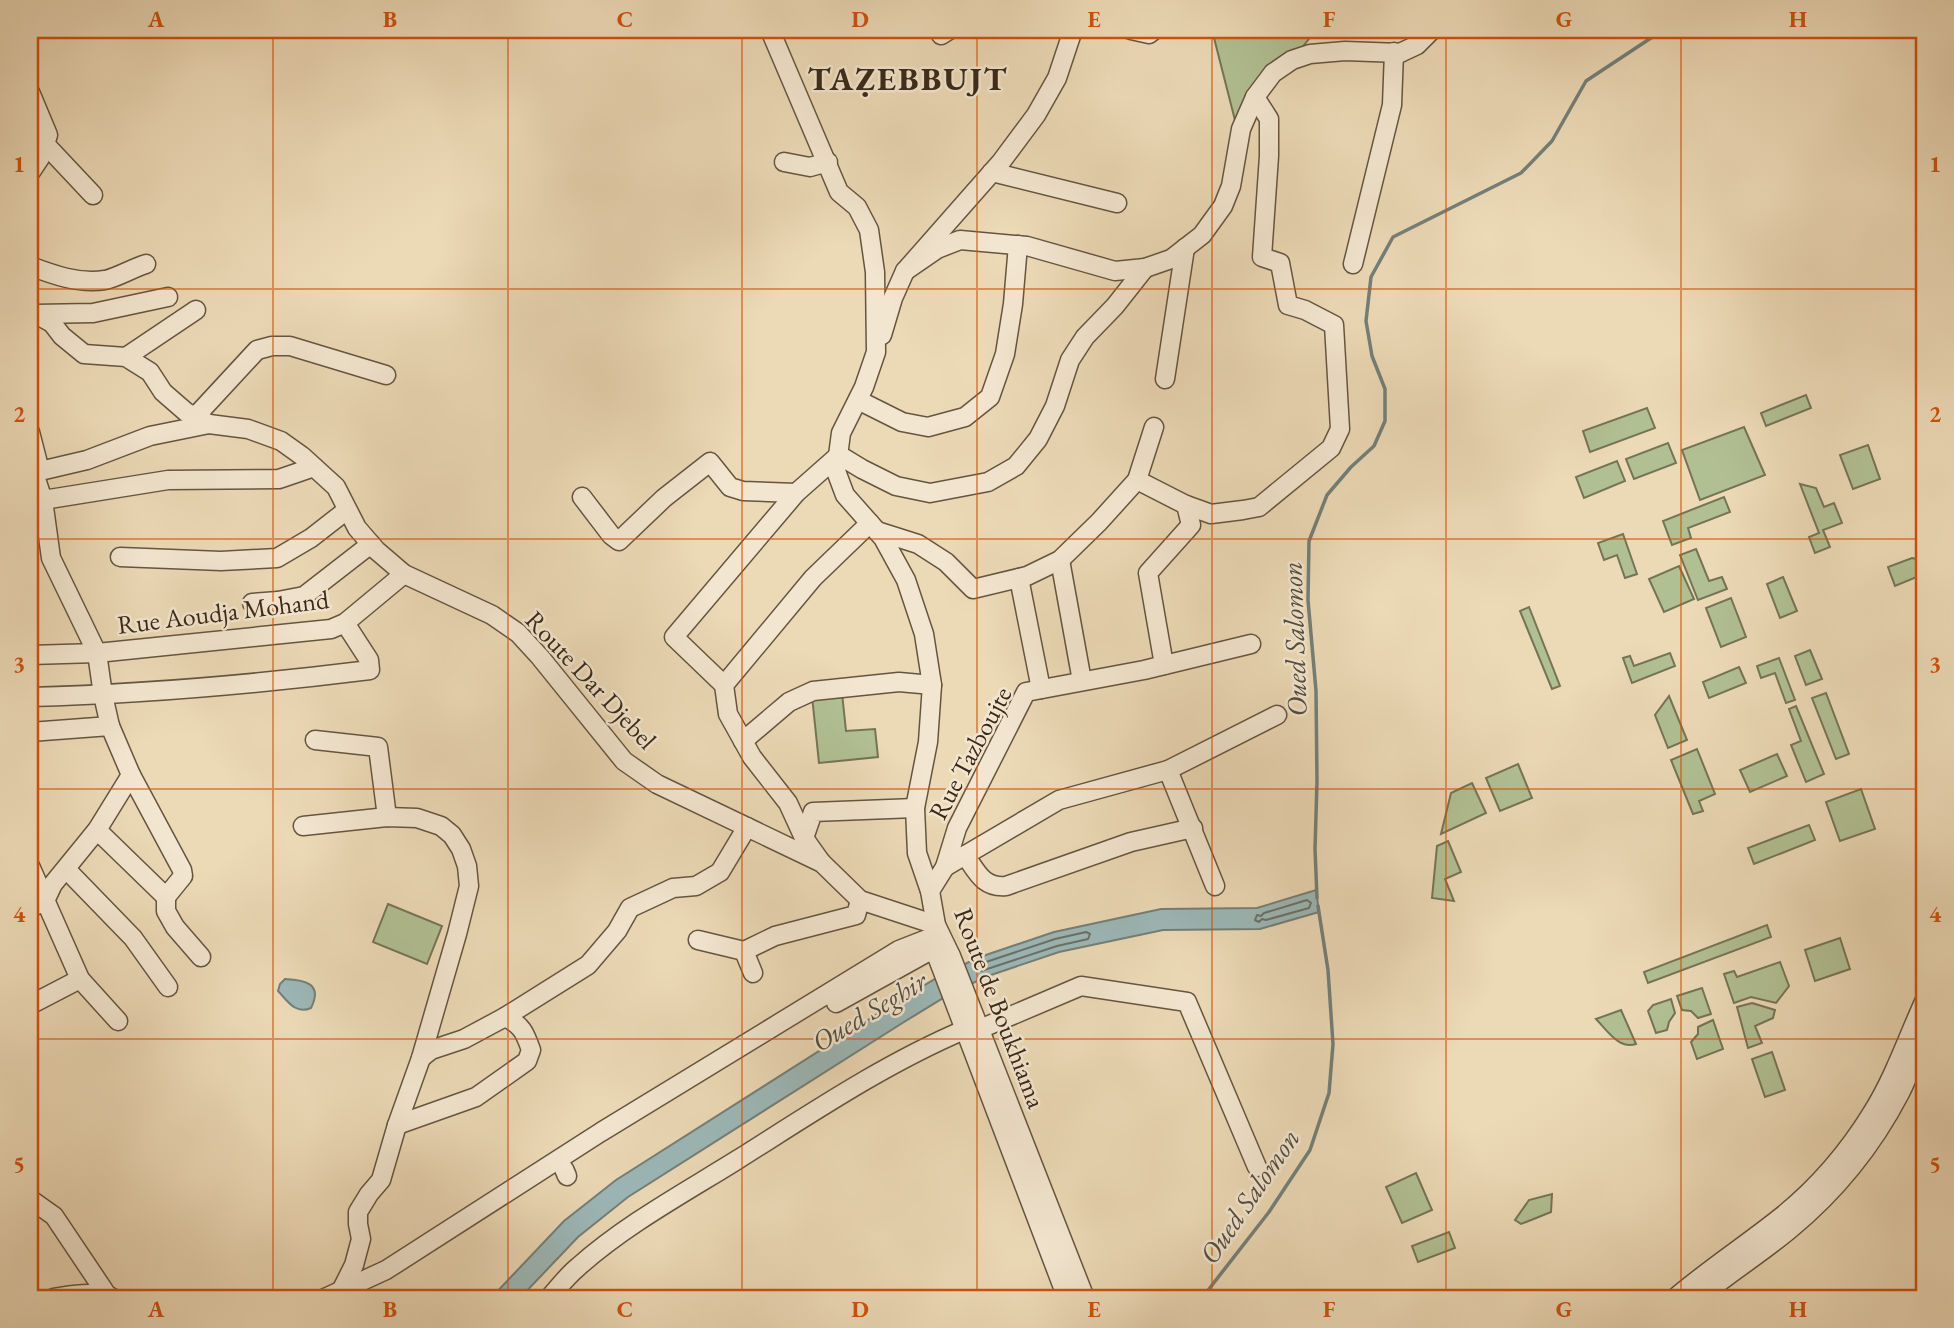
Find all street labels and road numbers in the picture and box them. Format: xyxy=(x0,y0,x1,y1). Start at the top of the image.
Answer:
street label: Rue Aoudja Mohand xyxy=(115,582,332,642)
street label: Route Dar Djebel xyxy=(518,603,664,757)
street label: Rue Tazboujte xyxy=(921,681,1019,825)
street label: Route de Boukhiama xyxy=(946,903,1054,1114)

